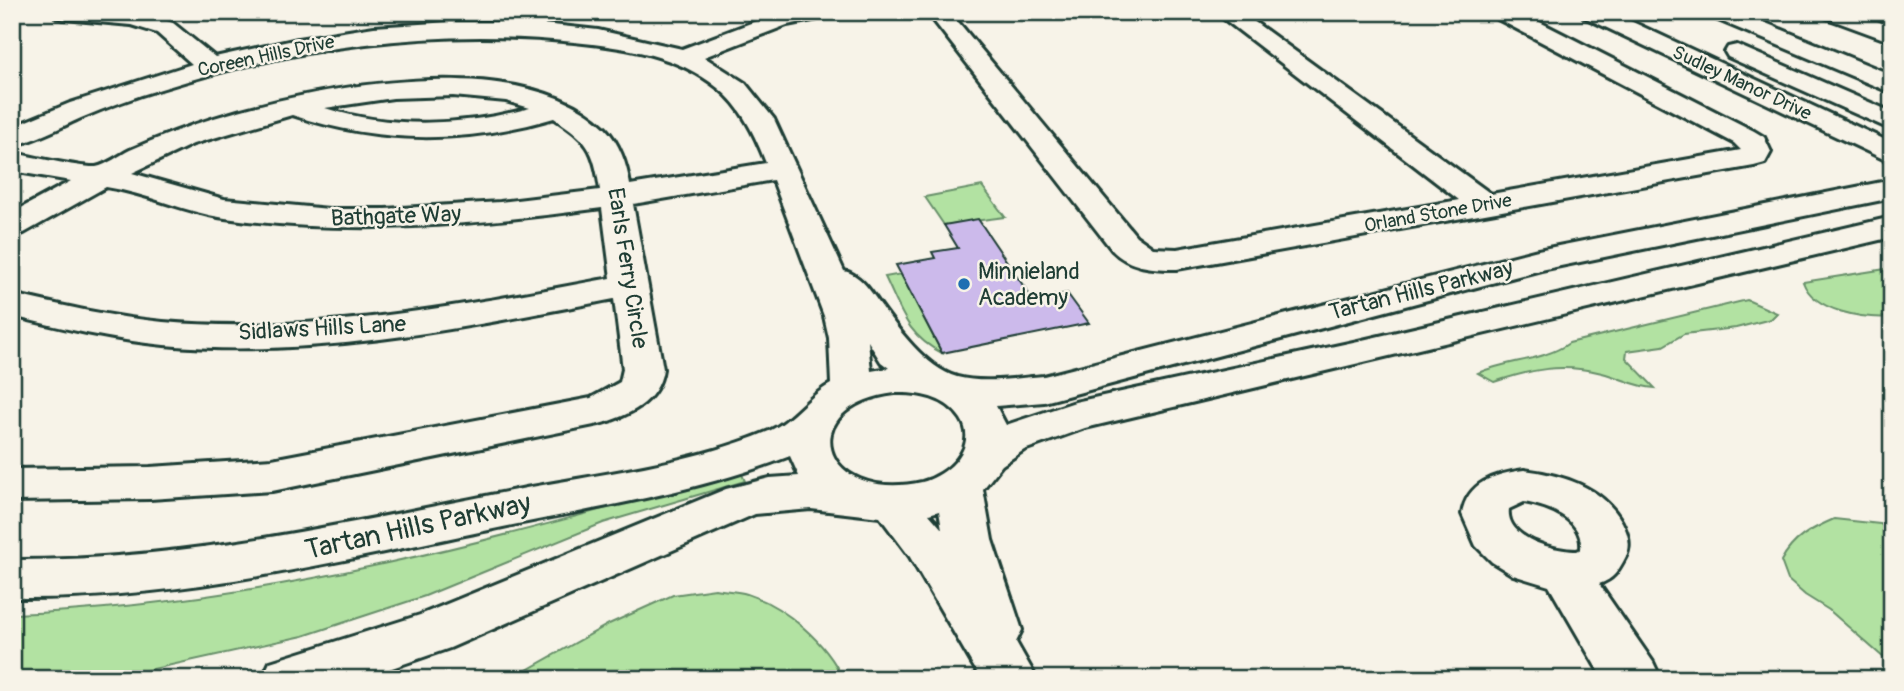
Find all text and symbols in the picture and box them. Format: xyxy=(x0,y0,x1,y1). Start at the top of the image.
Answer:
street label: Coreen Hills Drive xyxy=(195,30,337,82)
street label: Sudley Manor Drive xyxy=(1669,40,1816,126)
street label: Earls Ferry Circle xyxy=(601,186,655,351)
street label: Orland Stone Drive xyxy=(1362,188,1514,238)
street label: Bathgate Way xyxy=(330,199,462,233)
street label: Tartan Hills Parkway xyxy=(1326,253,1516,327)
place label: Minnieland Academy xyxy=(978,257,1080,312)
marker: Minnieland Academy xyxy=(956,276,972,292)
street label: Sidlaws Hills Lane xyxy=(237,309,407,347)
street label: Tartan Hills Parkway xyxy=(302,486,534,568)

